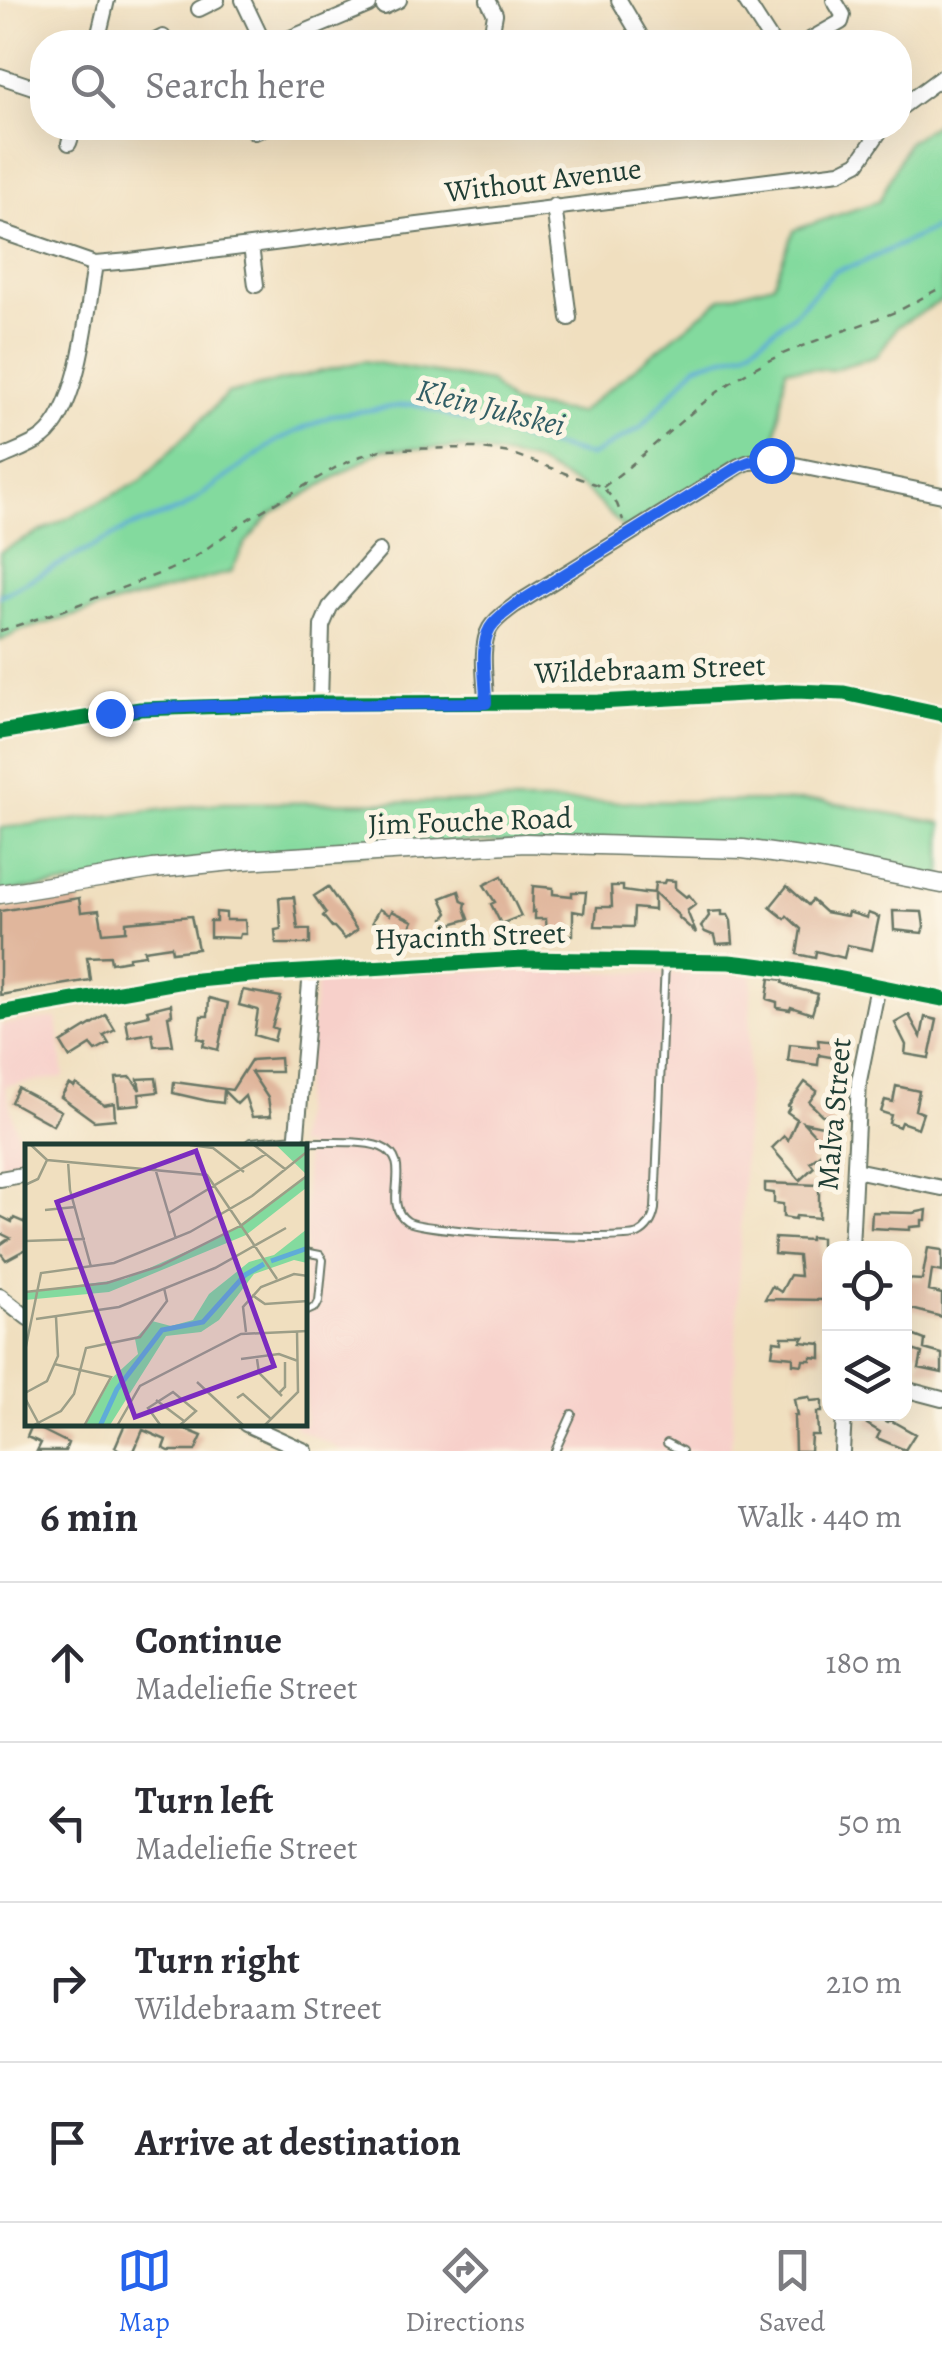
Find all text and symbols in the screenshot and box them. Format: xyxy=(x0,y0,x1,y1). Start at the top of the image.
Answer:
search box xyxy=(30,30,912,140)
icon: search xyxy=(65,58,120,113)
text: Search here xyxy=(145,59,326,111)
street label: Without Avenue xyxy=(442,148,643,212)
water label: Klein Jukskei xyxy=(412,367,570,447)
route start xyxy=(749,438,795,484)
street label: Wildebraam Street xyxy=(533,645,766,693)
route end xyxy=(88,691,134,737)
street label: Jim Fouche Road xyxy=(367,797,574,845)
street label: Hyacinth Street xyxy=(373,913,567,959)
street label: Malva Street xyxy=(807,1036,861,1192)
inset map xyxy=(25,1144,308,1426)
map controls xyxy=(822,1241,912,1421)
button: locate xyxy=(822,1241,912,1331)
button: layers xyxy=(822,1331,912,1421)
text: 6 min xyxy=(40,1488,138,1545)
text: Walk · 440 m xyxy=(738,1494,902,1538)
text: Continue xyxy=(135,1614,282,1666)
icon: ahead xyxy=(40,1635,95,1690)
text: 180 m xyxy=(826,1640,902,1684)
text: Madeliefie Street xyxy=(135,1666,358,1710)
text: Turn left xyxy=(135,1774,274,1826)
icon: left xyxy=(40,1795,95,1850)
text: 50 m xyxy=(838,1800,902,1844)
text: Madeliefie Street xyxy=(135,1826,358,1870)
text: Turn right xyxy=(135,1934,300,1986)
icon: right xyxy=(40,1955,95,2010)
text: 210 m xyxy=(826,1960,902,2004)
text: Wildebraam Street xyxy=(135,1986,382,2030)
icon: arrive xyxy=(40,2115,95,2170)
text: Arrive at destination xyxy=(135,2116,461,2168)
tab: Map xyxy=(117,2243,172,2341)
tab: Directions xyxy=(405,2243,525,2341)
tab: Saved xyxy=(759,2243,825,2341)

